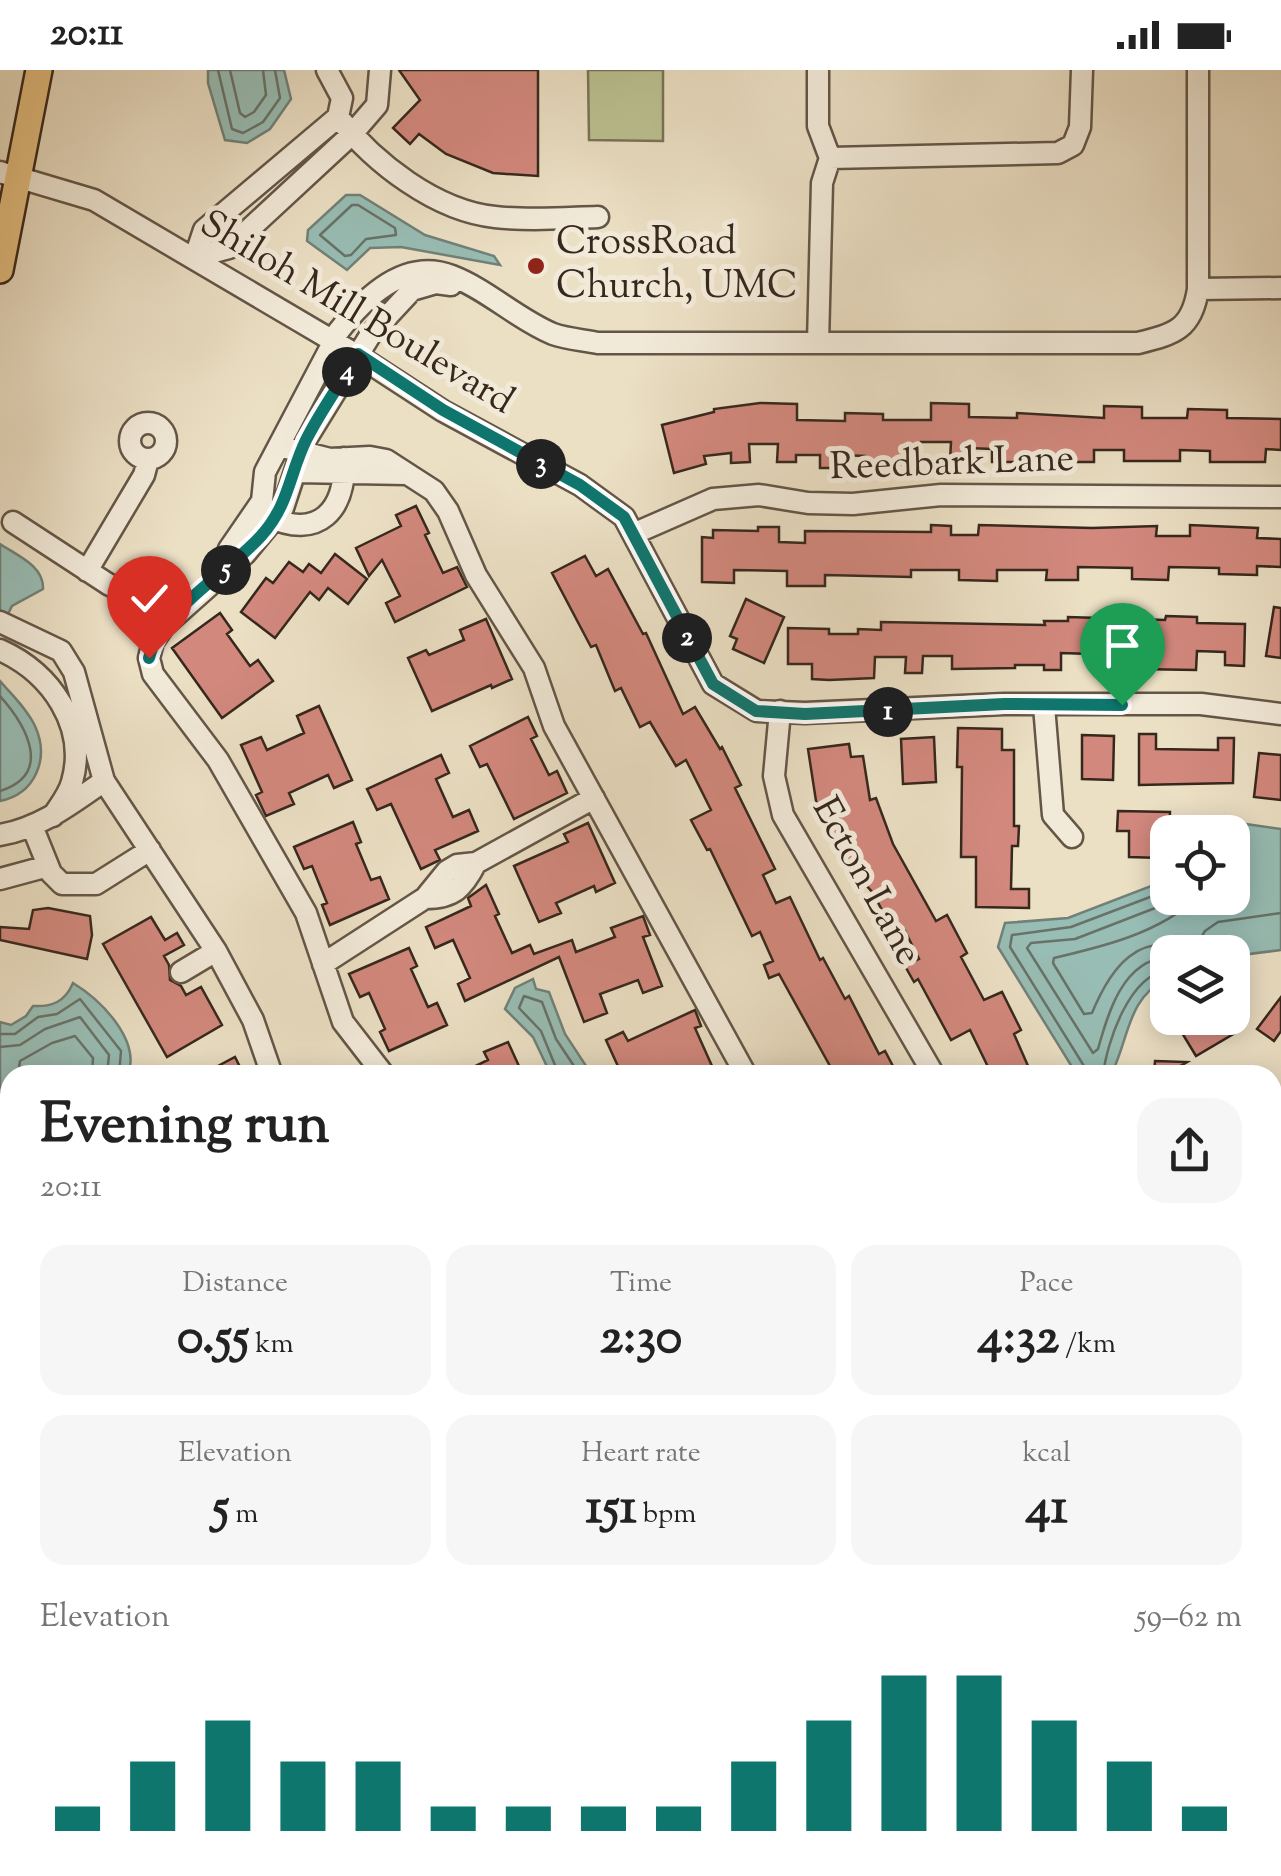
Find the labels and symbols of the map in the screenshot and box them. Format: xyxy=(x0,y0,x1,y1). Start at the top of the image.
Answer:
street label: Shiloh Mill Boulevard xyxy=(188,199,524,429)
place label: CrossRoad Church, UMC xyxy=(556,217,798,315)
marker: CrossRoad Church, UMC xyxy=(525,255,547,277)
pin: 4 xyxy=(322,347,372,397)
street label: Reedbark Lane xyxy=(829,434,1075,496)
pin: 3 xyxy=(516,439,566,489)
pin: 5 xyxy=(201,545,251,595)
pin xyxy=(107,556,192,659)
pin xyxy=(1080,603,1165,706)
pin: 2 xyxy=(662,613,712,663)
pin: 1 xyxy=(863,687,913,737)
street label: Ecton Lane xyxy=(797,788,933,976)

